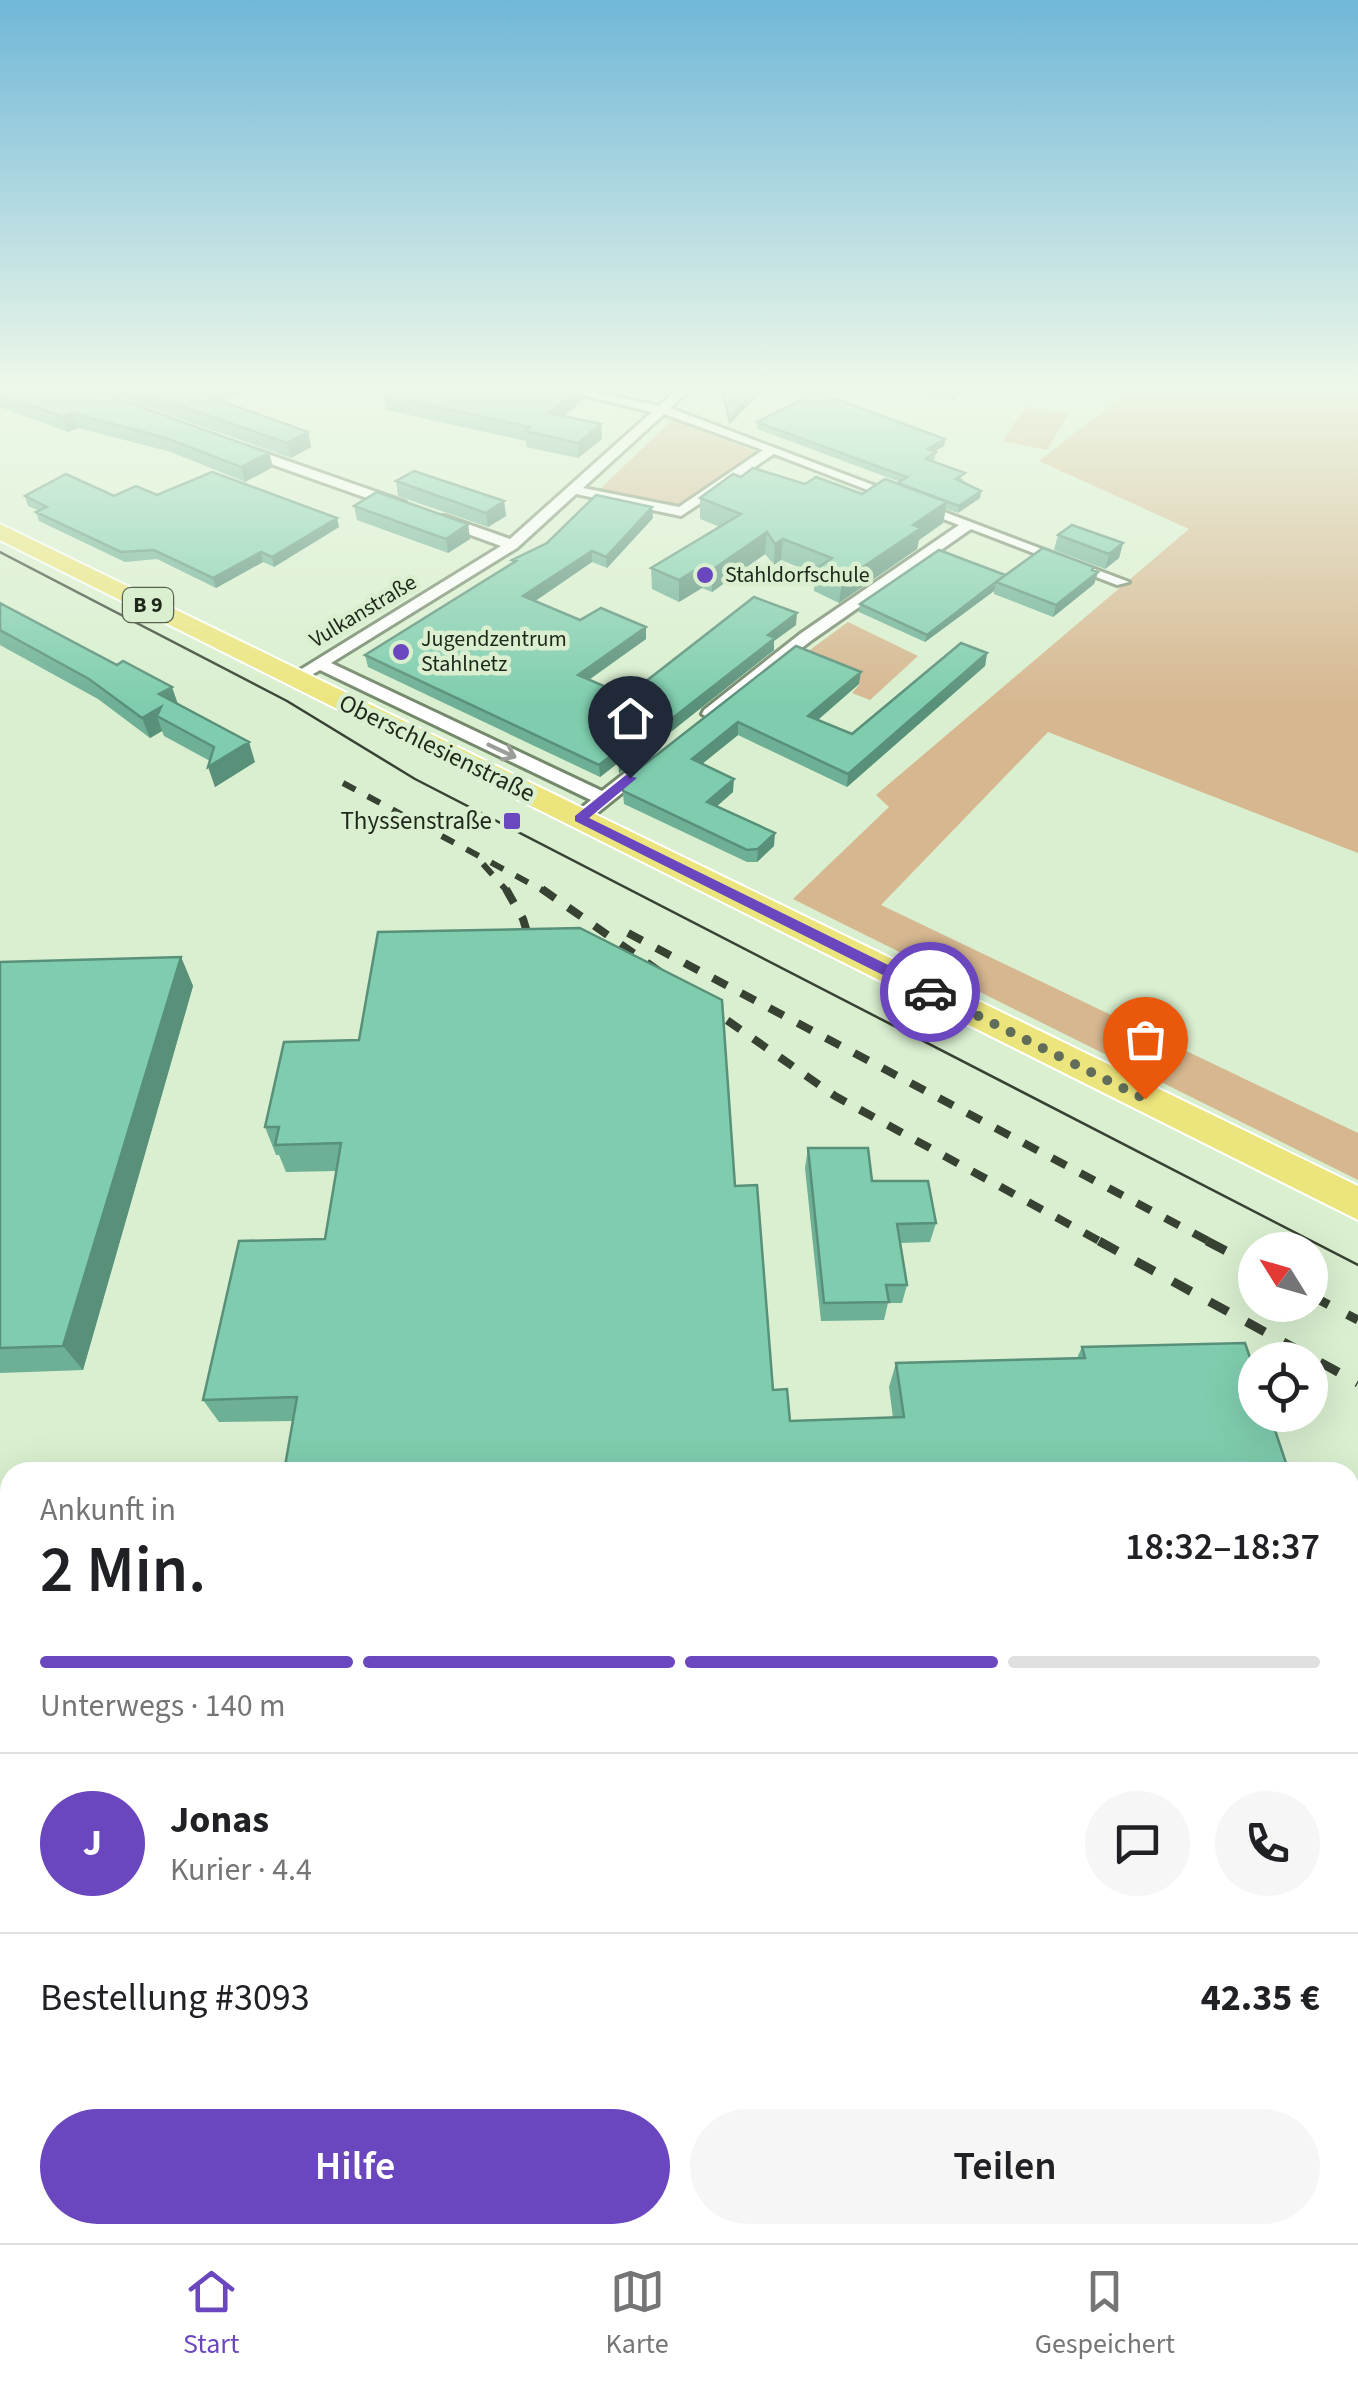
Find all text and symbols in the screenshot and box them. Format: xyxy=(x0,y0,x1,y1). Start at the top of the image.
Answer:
place label: Stahldorfschule xyxy=(725,559,870,591)
marker: Stahldorfschule xyxy=(694,564,716,586)
street label: Vulkanstraße xyxy=(303,566,423,656)
road number: B 9 xyxy=(123,588,173,622)
place label: Jugendzentrum Stahlnetz xyxy=(421,623,567,680)
marker: Jugendzentrum Stahlnetz xyxy=(390,641,412,663)
pin xyxy=(588,676,673,779)
street label: Oberschlesienstraße xyxy=(333,685,541,811)
icon: home xyxy=(603,691,658,746)
one-way arrow xyxy=(486,742,516,761)
place label: Thyssenstraße xyxy=(340,803,492,839)
marker: Thyssenstraße xyxy=(501,810,523,832)
courier xyxy=(880,942,980,1042)
icon: car xyxy=(903,965,958,1020)
pin xyxy=(1103,997,1188,1100)
icon: bag xyxy=(1118,1012,1173,1067)
north arrow xyxy=(1238,1232,1328,1322)
map controls xyxy=(1238,1232,1328,1432)
button: locate xyxy=(1238,1342,1328,1432)
text: Ankunft in xyxy=(40,1487,176,1533)
text: 18:32–18:37 xyxy=(1125,1520,1320,1574)
text: 2 Min. xyxy=(40,1524,206,1617)
text: Unterwegs · 140 m xyxy=(40,1683,286,1729)
button: chat xyxy=(1085,1791,1190,1896)
button: phone xyxy=(1215,1791,1320,1896)
text: Jonas xyxy=(170,1793,269,1847)
text: J xyxy=(83,1816,102,1870)
text: Kurier · 4.4 xyxy=(170,1847,312,1893)
text: Bestellung #3093 xyxy=(40,1971,310,2025)
text: 42.35 € xyxy=(1201,1971,1320,2025)
button: Hilfe xyxy=(40,2109,670,2224)
button: Teilen xyxy=(690,2109,1320,2224)
tab: Start xyxy=(183,2264,239,2364)
tab: Karte xyxy=(606,2264,669,2364)
tab: Gespeichert xyxy=(1035,2264,1175,2364)

